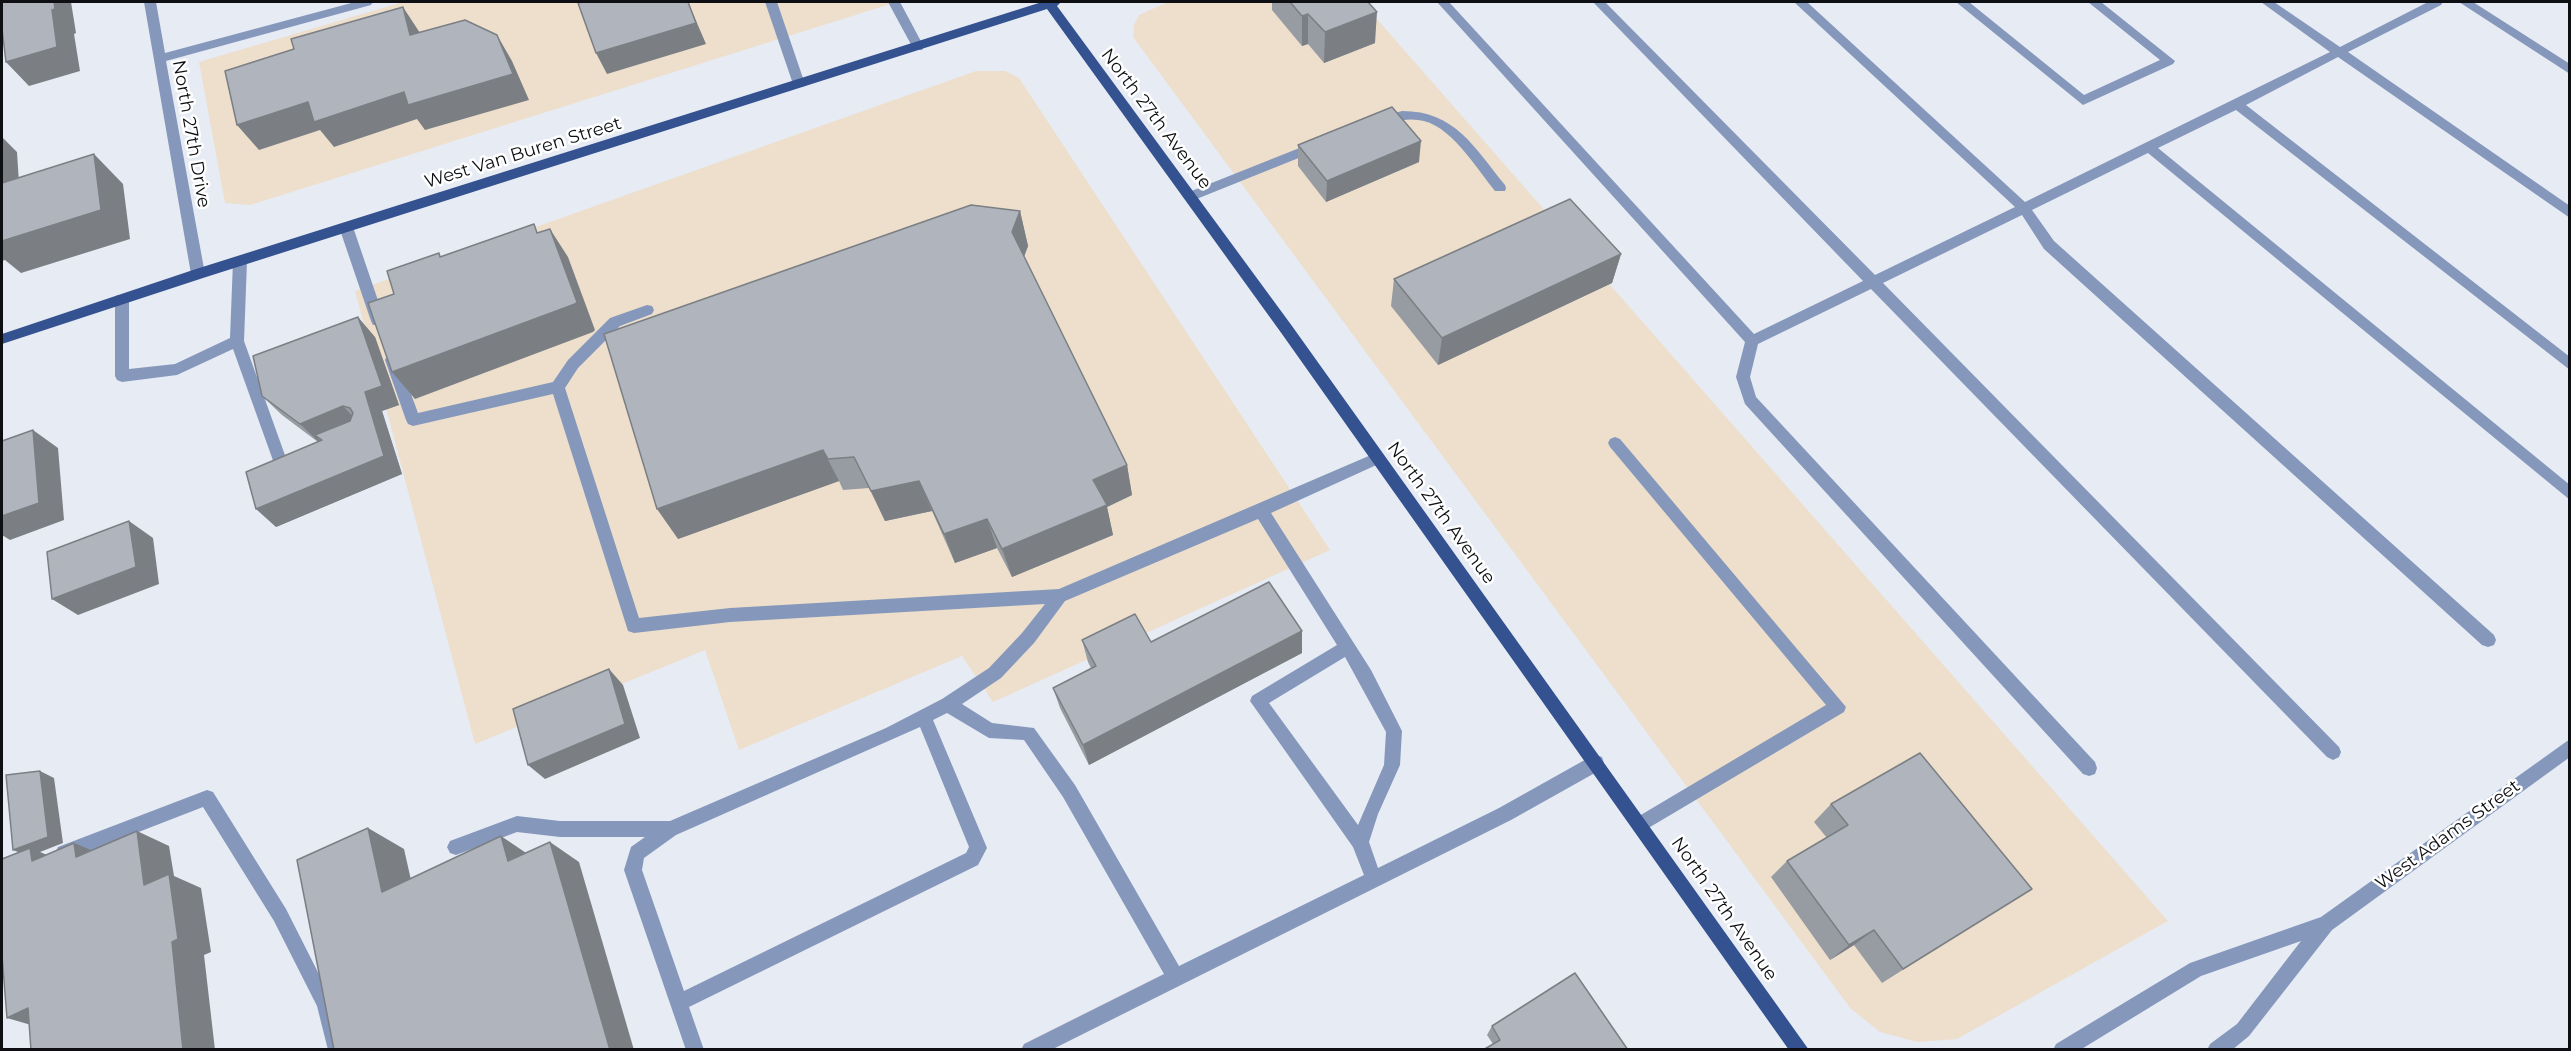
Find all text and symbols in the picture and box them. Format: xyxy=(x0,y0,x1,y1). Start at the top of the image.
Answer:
street label: North 27th Avenue xyxy=(1096,45,1216,193)
street label: North 27th Drive xyxy=(167,59,215,209)
street label: West Van Buren Street xyxy=(422,113,624,193)
street label: North 27th Avenue xyxy=(1382,438,1500,588)
street label: West Adams Street xyxy=(2372,775,2524,895)
street label: North 27th Avenue xyxy=(1666,833,1782,985)

